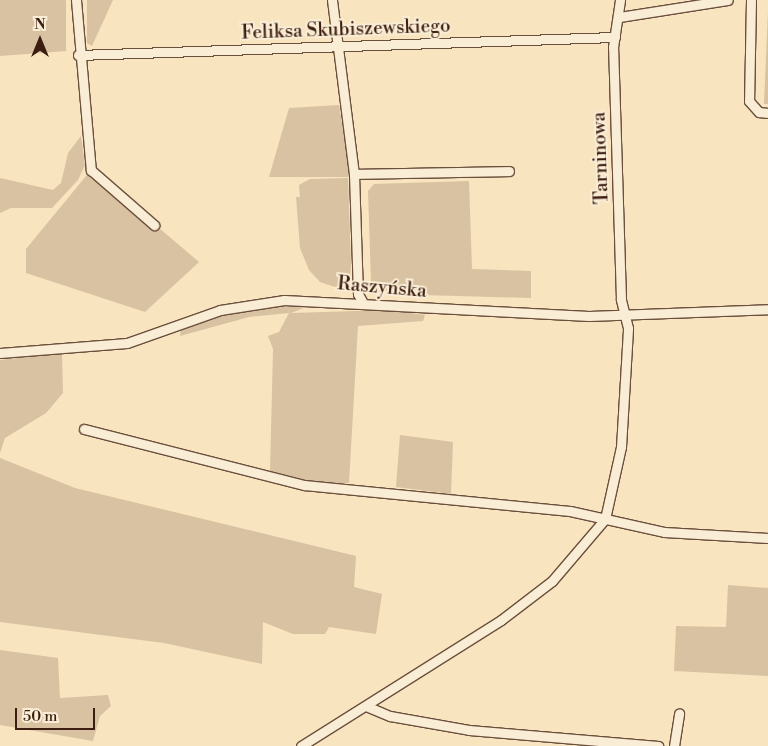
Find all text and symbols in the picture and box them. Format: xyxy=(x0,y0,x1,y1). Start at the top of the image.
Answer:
north arrow xyxy=(15,15,65,65)
street label: Feliksa Skubiszewskiego xyxy=(241,15,451,45)
text: N xyxy=(34,16,46,34)
street label: Tarninowa xyxy=(588,111,614,205)
street label: Raszyńska xyxy=(336,273,428,303)
scale bar xyxy=(18,698,98,730)
text: 50 m xyxy=(23,707,57,726)

